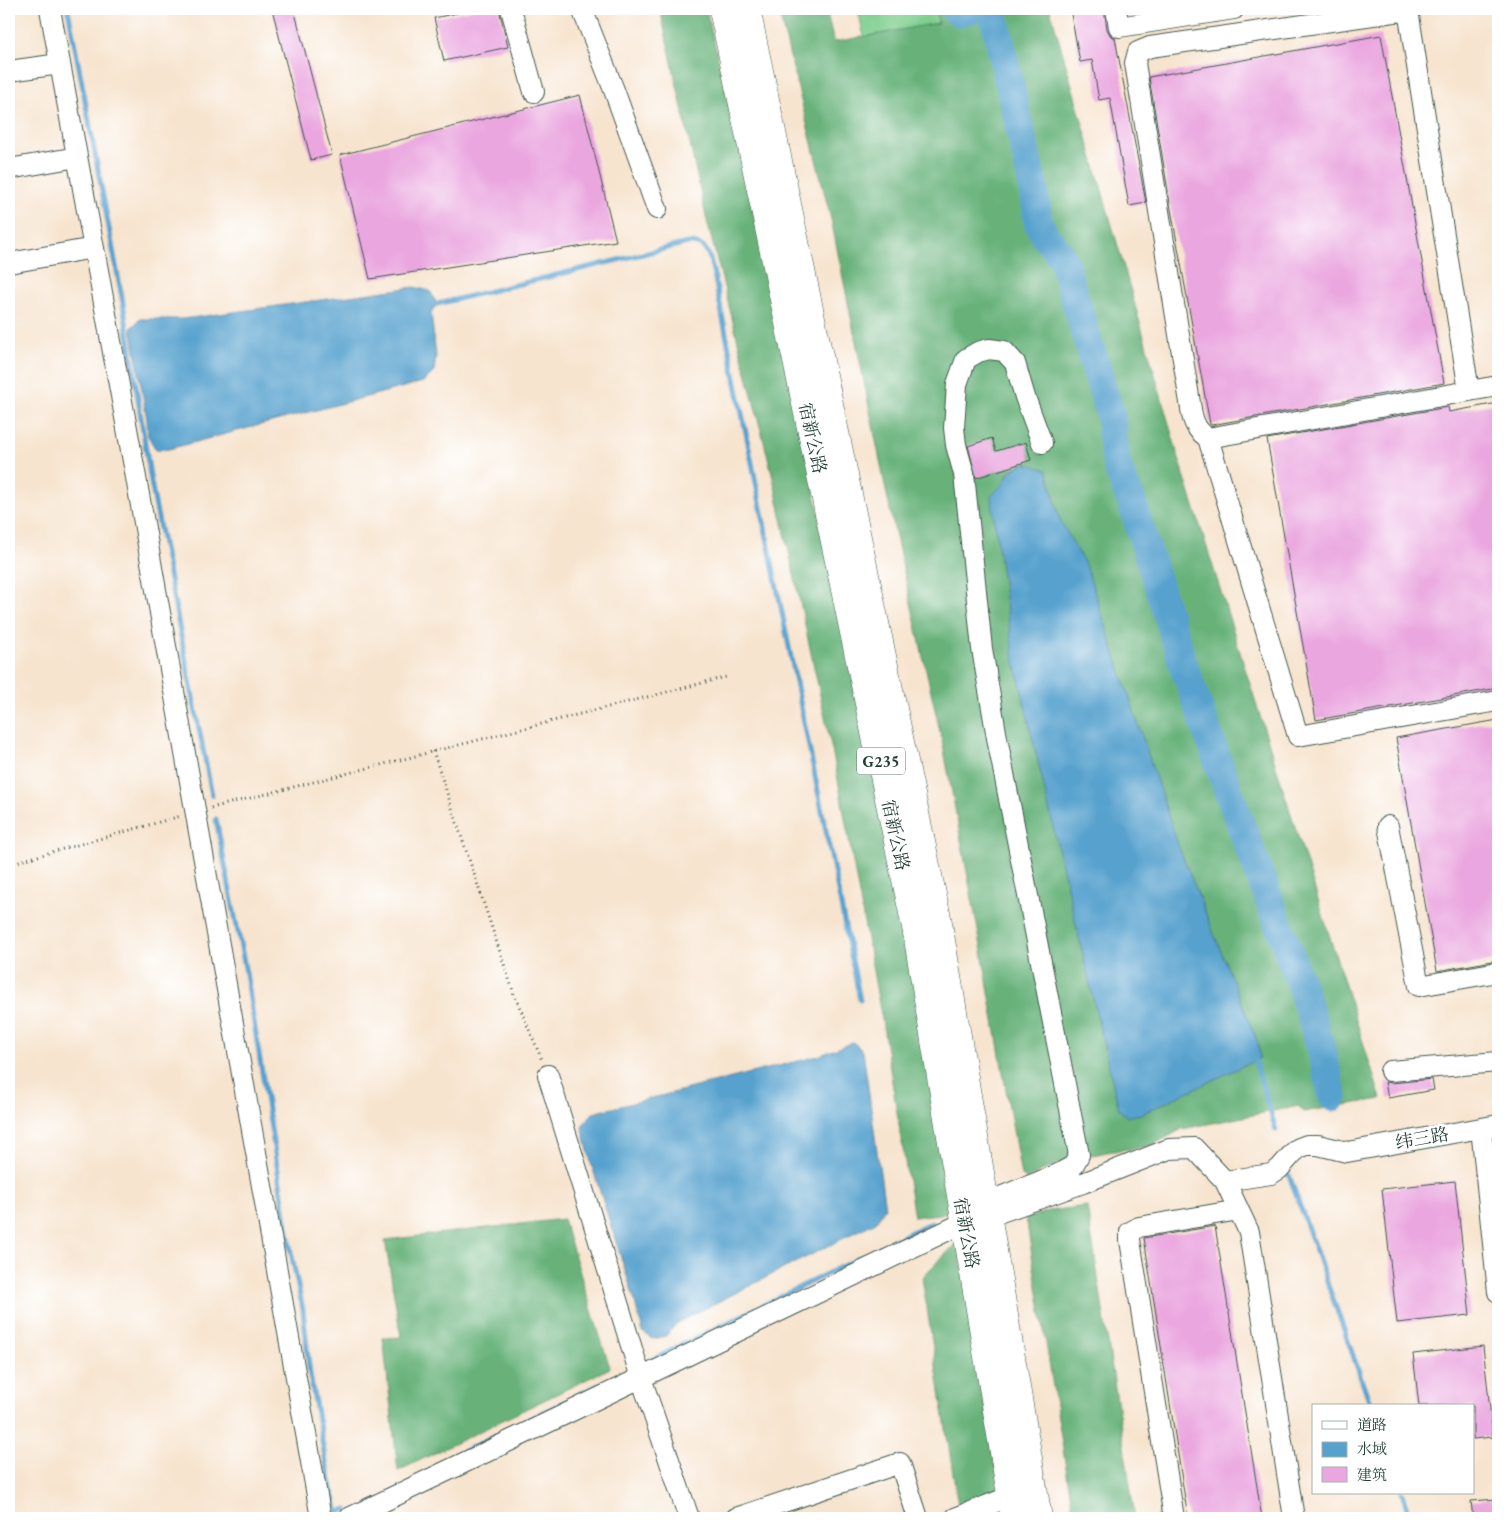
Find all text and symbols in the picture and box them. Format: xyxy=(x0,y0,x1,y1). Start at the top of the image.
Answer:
street label: 宿新公路 xyxy=(794,400,832,476)
road number: G235 xyxy=(857,748,905,774)
street label: 宿新公路 xyxy=(877,797,915,873)
street label: 纬三路 xyxy=(1393,1122,1451,1154)
street label: 宿新公路 xyxy=(949,1196,985,1270)
legend xyxy=(1312,1404,1474,1494)
text: 道路 xyxy=(1357,1415,1387,1434)
text: 水域 xyxy=(1357,1439,1387,1458)
text: 建筑 xyxy=(1357,1465,1387,1484)

